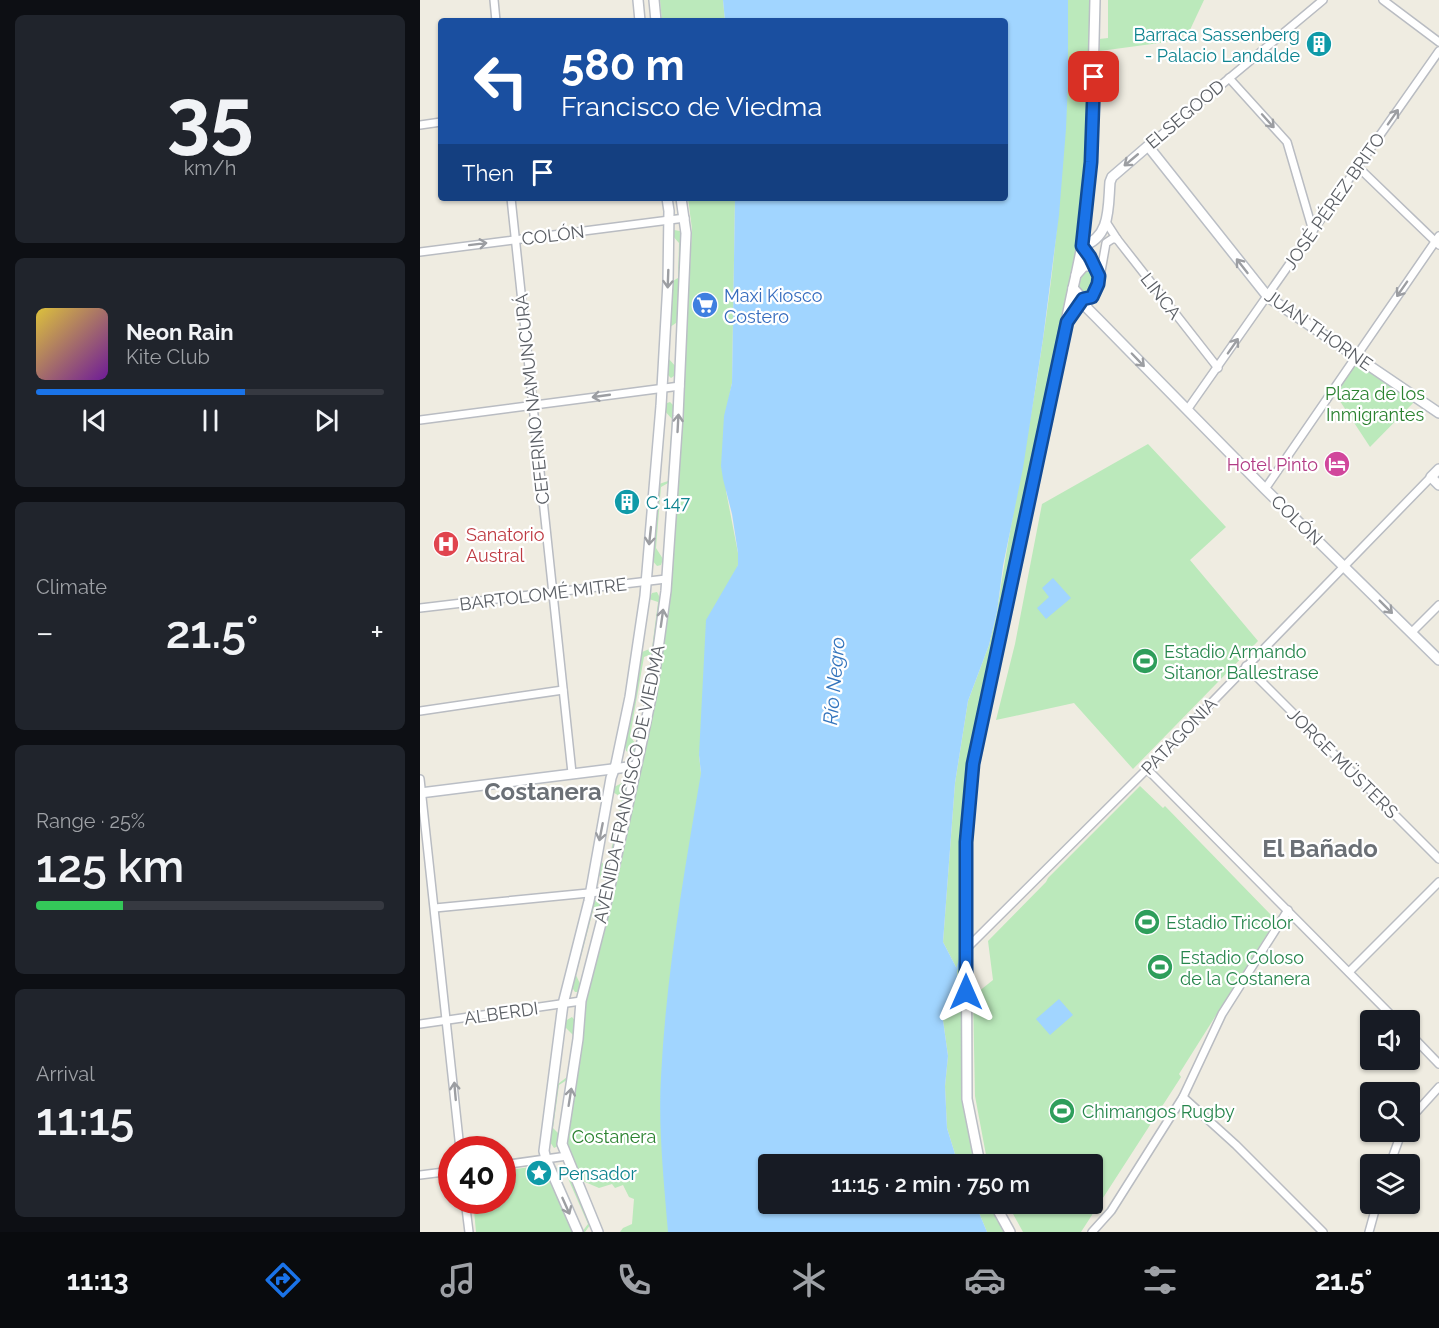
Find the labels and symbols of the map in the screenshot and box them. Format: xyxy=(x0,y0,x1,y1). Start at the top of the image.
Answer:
place label: Barraca Sassenberg - Palacio Landalde xyxy=(1133,24,1300,66)
building icon: Barraca Sassenberg - Palacio Landalde xyxy=(1304,29,1334,59)
pin xyxy=(1068,51,1119,102)
street label: ELSEGOOD xyxy=(1142,75,1229,153)
one-way arrow xyxy=(1387,109,1399,125)
one-way arrow xyxy=(1261,113,1275,128)
street label: JOSÉ PÉREZ BRITO xyxy=(1278,128,1389,273)
one-way arrow xyxy=(1124,153,1139,167)
street label: COLÓN xyxy=(520,220,586,249)
one-way arrow xyxy=(468,239,487,250)
one-way arrow xyxy=(1235,258,1248,274)
one-way arrow xyxy=(662,269,673,289)
street label: LINCA xyxy=(1136,269,1186,323)
one-way arrow xyxy=(1396,281,1408,297)
place label: Maxi Kiosco Costero xyxy=(724,285,823,327)
street label: JUAN THORNE xyxy=(1261,285,1377,375)
supermarket icon: Maxi Kiosco Costero xyxy=(690,290,720,320)
street label: CEFERINO NAMUNCURÁ xyxy=(509,292,554,506)
one-way arrow xyxy=(1227,338,1239,354)
one-way arrow xyxy=(1130,353,1145,368)
park label: Plaza de los Inmigrantes xyxy=(1325,383,1425,425)
one-way arrow xyxy=(592,391,611,402)
one-way arrow xyxy=(672,414,683,434)
hotel icon: Hotel Pinto xyxy=(1322,449,1352,479)
place label: Hotel Pinto xyxy=(1227,454,1318,475)
building icon: C 147 xyxy=(612,487,642,517)
street label: COLÓN xyxy=(1267,490,1328,549)
place label: C 147 xyxy=(646,492,690,513)
place label: Sanatorio Austral xyxy=(466,524,545,566)
one-way arrow xyxy=(644,526,655,546)
hospital icon: Sanatorio Austral xyxy=(431,529,461,559)
street label: BARTOLOMÉ MITRE xyxy=(458,572,628,615)
one-way arrow xyxy=(1379,599,1394,614)
one-way arrow xyxy=(657,608,668,628)
water label: Río Negro xyxy=(818,636,850,726)
place label: Estadio Armando Sitanor Ballestrase xyxy=(1164,641,1319,683)
street label: AVENIDA FRANCISCO DE VIEDMA xyxy=(589,643,669,925)
sports icon: Estadio Armando Sitanor Ballestrase xyxy=(1130,646,1160,676)
street label: PATAGONIA xyxy=(1137,693,1221,779)
street label: JORGE MÜSTERS xyxy=(1284,704,1403,823)
district label: Costanera xyxy=(484,777,602,806)
one-way arrow xyxy=(595,821,606,841)
district label: El Bañado xyxy=(1262,834,1378,863)
sports icon: Estadio Tricolor xyxy=(1132,907,1162,937)
place label: Estadio Tricolor xyxy=(1166,912,1294,933)
place label: Estadio Coloso de la Costanera xyxy=(1180,947,1310,989)
sports icon: Estadio Coloso de la Costanera xyxy=(1145,952,1175,982)
position arrow xyxy=(934,960,998,1024)
street label: ALBERDI xyxy=(463,997,539,1029)
one-way arrow xyxy=(449,1081,460,1101)
one-way arrow xyxy=(565,1088,576,1107)
sports icon: Chimangos Rugby xyxy=(1047,1096,1077,1126)
place label: Chimangos Rugby xyxy=(1082,1101,1235,1122)
park label: Costanera xyxy=(572,1126,656,1147)
speed limit sign: 40 xyxy=(438,1136,516,1214)
place icon: Pensador xyxy=(524,1158,554,1188)
place label: Pensador xyxy=(558,1163,637,1184)
one-way arrow xyxy=(561,1196,573,1214)

